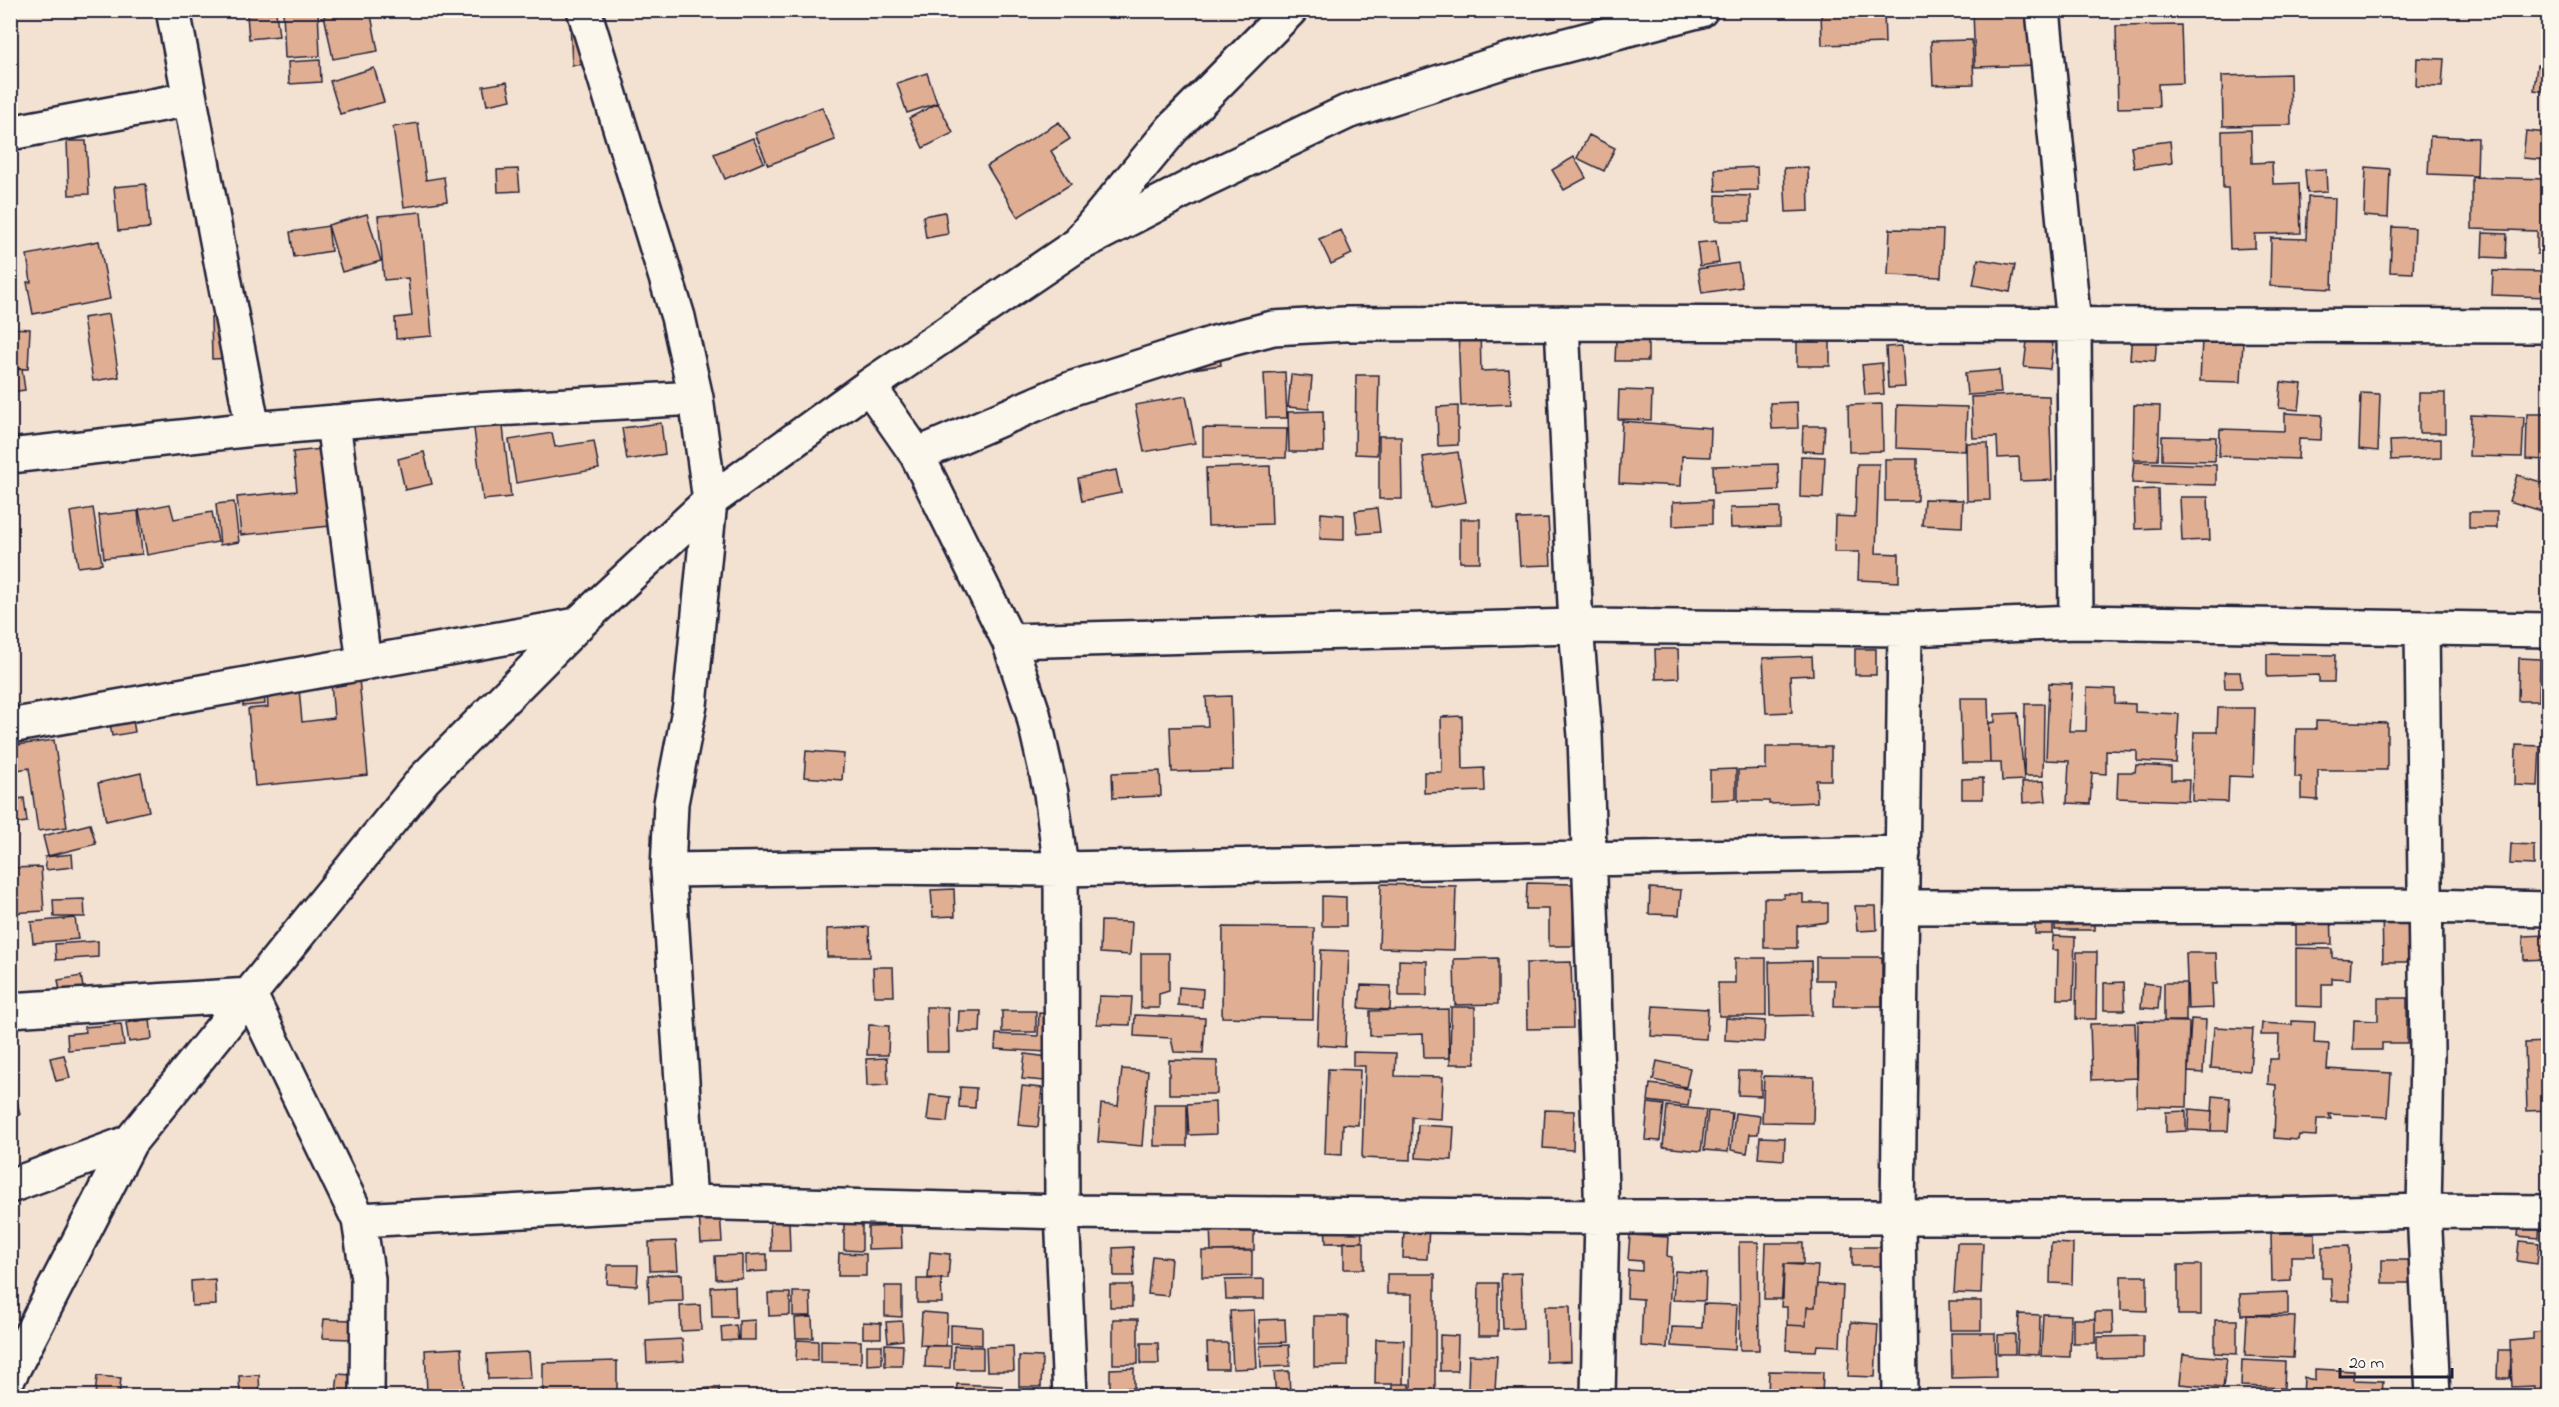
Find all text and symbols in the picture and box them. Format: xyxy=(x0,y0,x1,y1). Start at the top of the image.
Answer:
scale bar xyxy=(2340,1341,2452,1379)
text: 20 m xyxy=(2349,1351,2384,1377)

